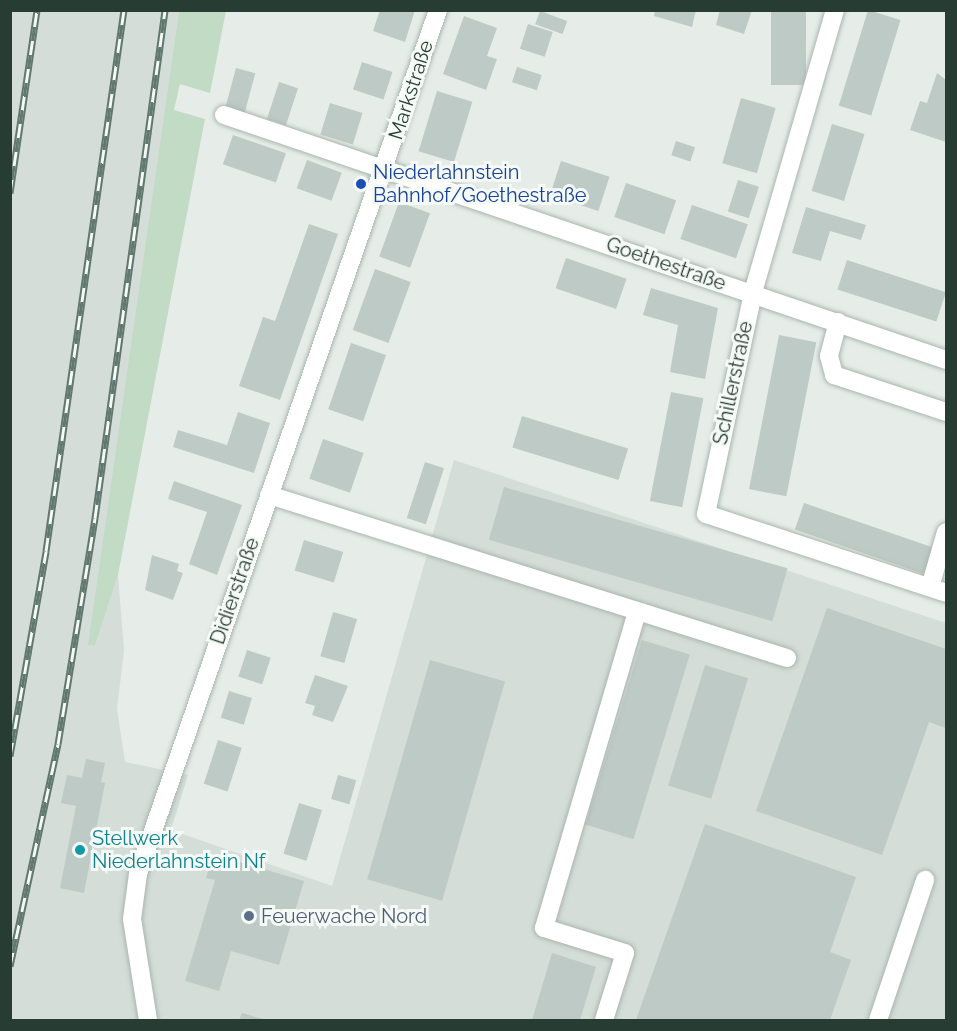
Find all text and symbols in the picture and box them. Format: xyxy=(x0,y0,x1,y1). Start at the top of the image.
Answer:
street label: Markstraße xyxy=(384,37,438,143)
place label: Niederlahnstein Bahnhof/Goethestraße xyxy=(373,160,586,207)
marker: Niederlahnstein Bahnhof/Goethestraße xyxy=(354,177,368,191)
street label: Goethestraße xyxy=(603,232,729,296)
street label: Schillerstraße xyxy=(708,319,758,447)
street label: Didierstraße xyxy=(206,535,264,647)
place label: Stellwerk Niederlahnstein Nf xyxy=(92,826,265,873)
marker: Stellwerk Niederlahnstein Nf xyxy=(73,843,87,857)
place label: Feuerwache Nord xyxy=(261,904,427,928)
marker: Feuerwache Nord xyxy=(242,909,256,923)

